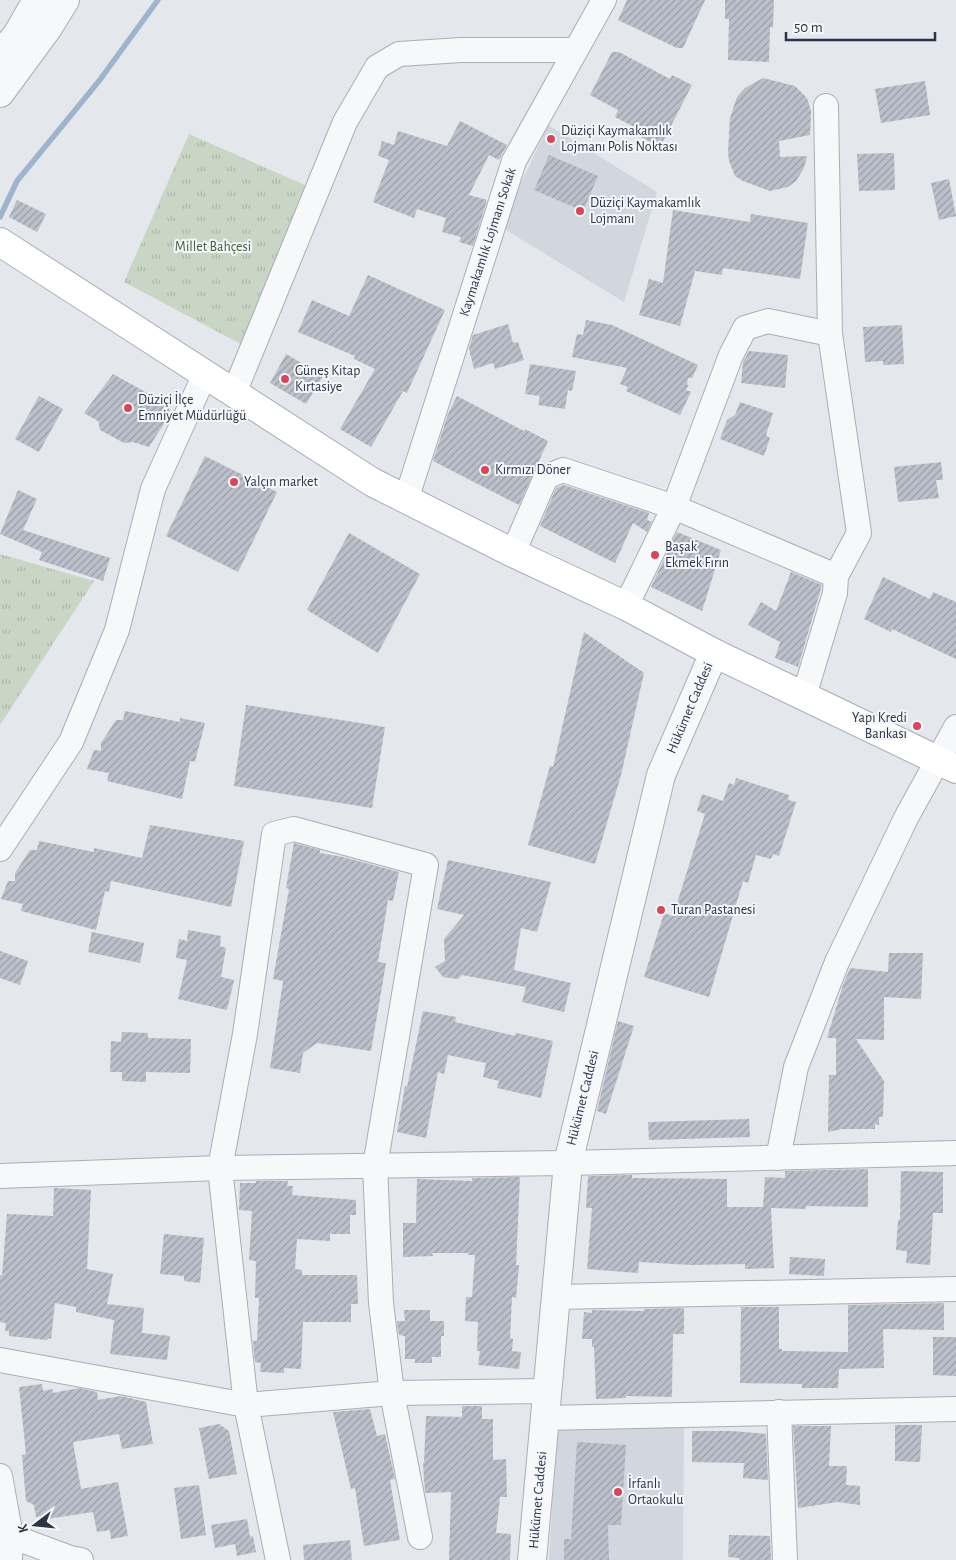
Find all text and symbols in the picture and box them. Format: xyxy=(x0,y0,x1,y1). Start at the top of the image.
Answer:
scale bar xyxy=(786,10,935,42)
text: 50 m xyxy=(794,20,823,35)
place label: Düziçi Kaymakamlık Lojmanı Polis Noktası xyxy=(561,124,678,154)
marker: Düziçi Kaymakamlık Lojmanı Polis Noktası xyxy=(545,133,557,145)
street label: Kaymakamlık Lojmanı Sokak xyxy=(457,165,519,318)
place label: Düziçi Kaymakamlık Lojmanı xyxy=(590,196,701,226)
marker: Düziçi Kaymakamlık Lojmanı xyxy=(574,205,586,217)
park label: Millet Bahçesi xyxy=(175,240,251,254)
place label: Güneş Kitap Kırtasiye xyxy=(295,364,360,394)
marker: Güneş Kitap Kırtasiye xyxy=(279,373,291,385)
place label: Düziçi İlçe Emniyet Müdürlüğü xyxy=(138,390,247,423)
marker: Düziçi İlçe Emniyet Müdürlüğü xyxy=(122,402,134,414)
place label: Kırmızı Döner xyxy=(495,463,571,477)
marker: Kırmızı Döner xyxy=(479,464,491,476)
place label: Yalçın market xyxy=(244,475,318,489)
marker: Yalçın market xyxy=(228,476,240,488)
place label: Başak Ekmek Fırın xyxy=(665,540,729,570)
marker: Başak Ekmek Fırın xyxy=(649,549,661,561)
street label: Hükümet Caddesi xyxy=(664,660,716,756)
place label: Yapı Kredi Bankası xyxy=(852,711,907,741)
marker: Yapı Kredi Bankası xyxy=(911,720,923,732)
place label: Turan Pastanesi xyxy=(671,903,756,917)
marker: Turan Pastanesi xyxy=(655,904,667,916)
street label: Hükümet Caddesi xyxy=(564,1049,602,1147)
street label: Hükümet Caddesi xyxy=(527,1451,549,1549)
place label: İrfanlı Ortaokulu xyxy=(628,1474,683,1507)
marker: İrfanlı Ortaokulu xyxy=(612,1486,624,1498)
north arrow xyxy=(10,1500,60,1550)
text: K xyxy=(15,1522,31,1534)

